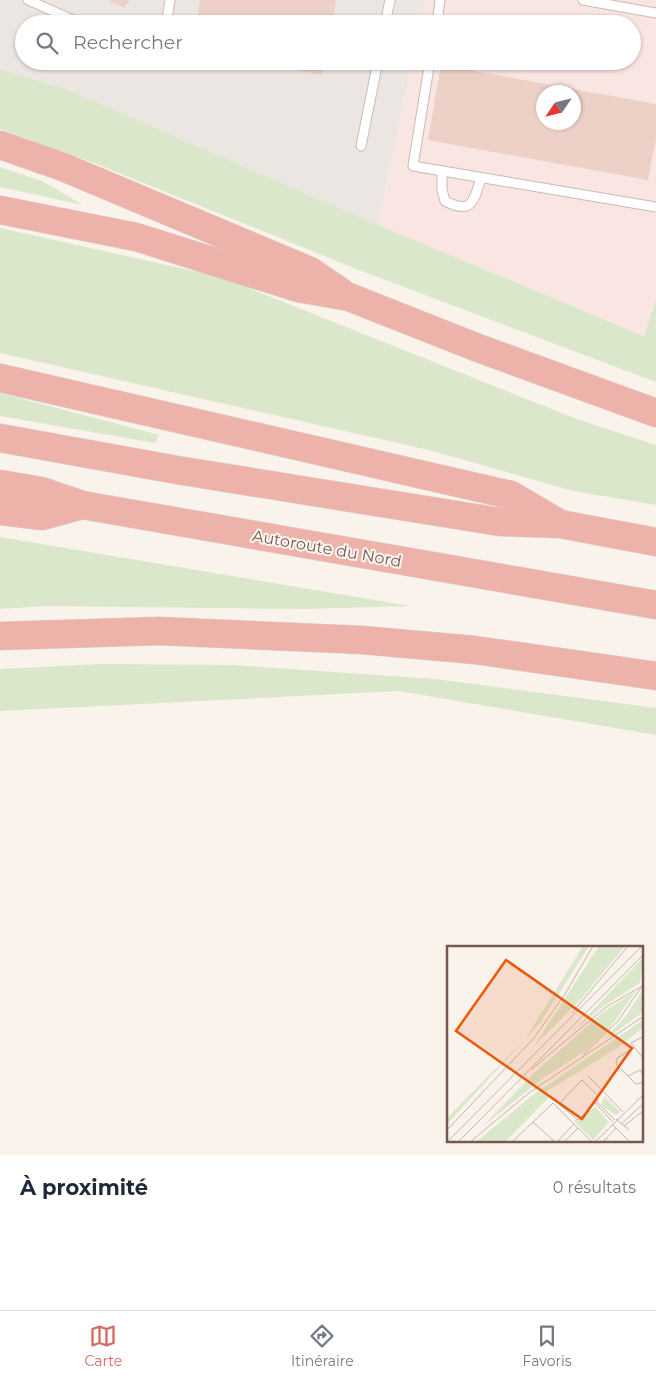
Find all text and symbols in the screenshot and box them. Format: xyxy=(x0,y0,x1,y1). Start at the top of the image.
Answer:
search box xyxy=(15,15,641,70)
icon: search xyxy=(33,29,61,57)
text: Rechercher xyxy=(73,31,183,54)
north arrow xyxy=(536,85,581,130)
street label: Autoroute du Nord xyxy=(251,526,403,571)
inset map xyxy=(447,946,644,1142)
text: À proximité xyxy=(20,1175,148,1200)
text: 0 résultats xyxy=(553,1178,636,1197)
tab: Carte xyxy=(84,1322,122,1370)
tab: Itinéraire xyxy=(291,1322,354,1370)
tab: Favoris xyxy=(523,1322,572,1370)

